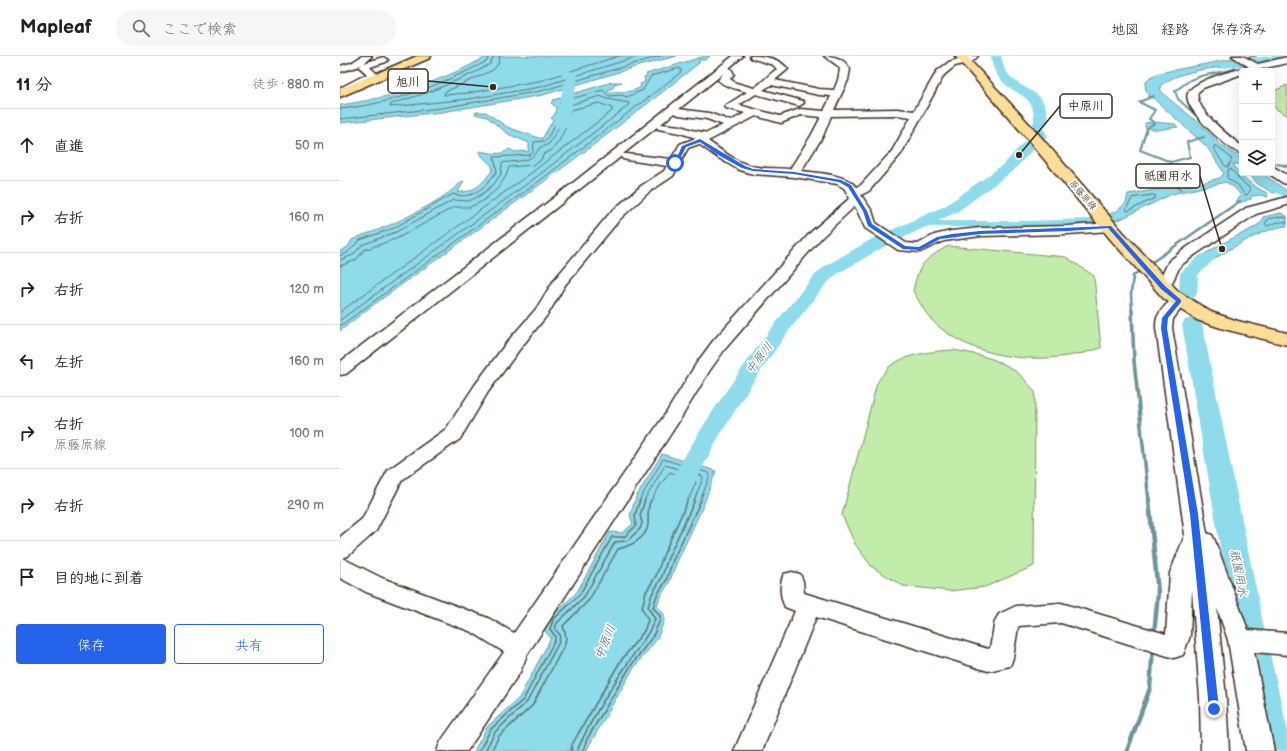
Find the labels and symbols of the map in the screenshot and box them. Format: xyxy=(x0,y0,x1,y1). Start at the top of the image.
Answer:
callout: 旭川 xyxy=(388,69,428,93)
text: 旭川 xyxy=(396,75,420,90)
callout: 中原川 xyxy=(1060,94,1112,118)
text: 中原川 xyxy=(1068,99,1104,114)
route start xyxy=(666,154,684,172)
callout: 祇園用水 xyxy=(1136,164,1200,188)
text: 祇園用水 xyxy=(1144,169,1193,184)
street label: 原藤原線 xyxy=(1067,178,1099,213)
water label: 中原川 xyxy=(743,339,776,377)
water label: 祇園用水 xyxy=(1227,548,1250,598)
water label: 中原川 xyxy=(592,623,619,662)
route end xyxy=(1205,700,1223,718)

